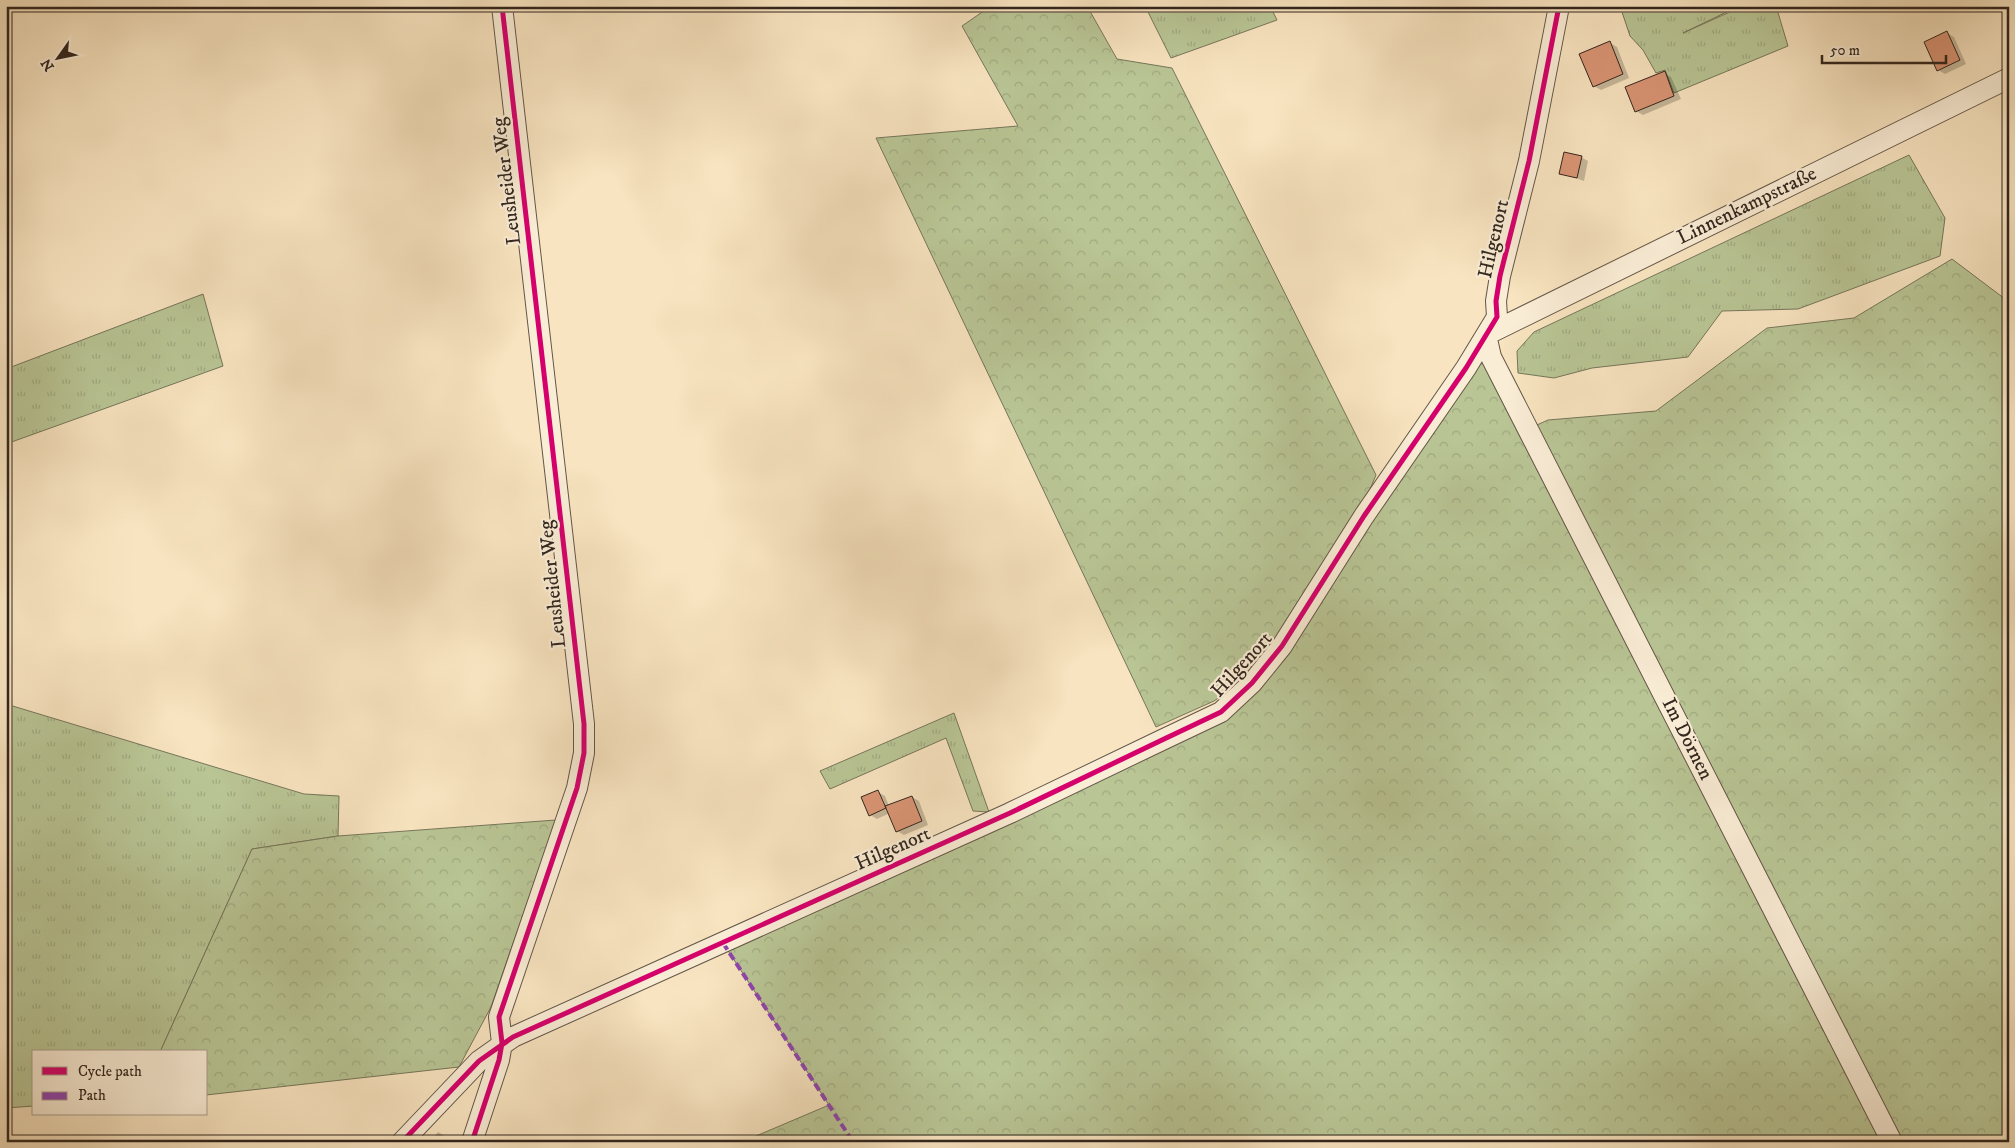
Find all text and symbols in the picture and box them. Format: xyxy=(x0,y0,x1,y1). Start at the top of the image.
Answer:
north arrow xyxy=(32,32,82,82)
scale bar xyxy=(1822,32,1946,64)
text: 50 m xyxy=(1830,41,1860,60)
text: N xyxy=(37,54,59,74)
street label: Leusheider Weg xyxy=(487,116,527,246)
street label: Linnenkampstraße xyxy=(1673,161,1821,251)
street label: Hilgenort xyxy=(1473,197,1515,281)
street label: Leusheider Weg xyxy=(534,519,572,649)
street label: Hilgenort xyxy=(1206,627,1278,703)
street label: Im Dörnen xyxy=(1656,694,1719,785)
street label: Hilgenort xyxy=(851,821,935,877)
legend xyxy=(32,1050,208,1116)
text: Cycle path xyxy=(78,1062,142,1081)
text: Path xyxy=(78,1086,106,1105)

